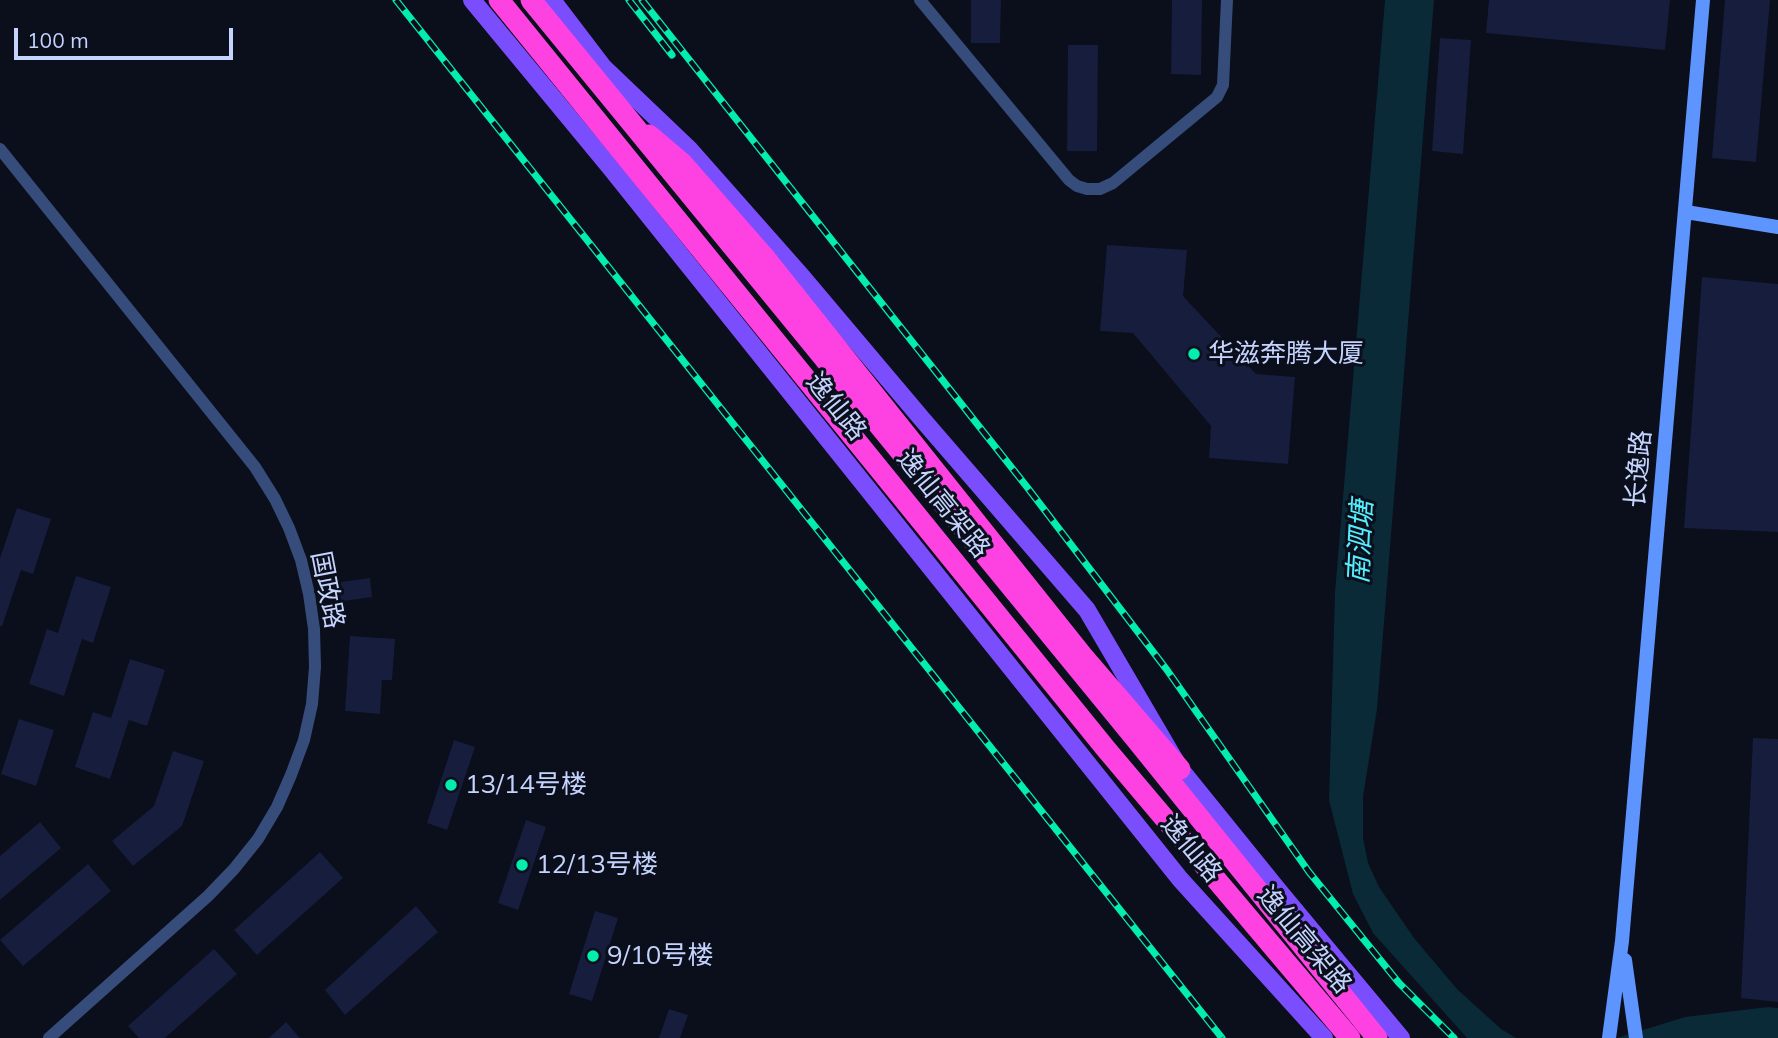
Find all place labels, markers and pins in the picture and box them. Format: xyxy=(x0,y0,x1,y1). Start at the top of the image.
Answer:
place label: 华滋奔腾大厦 xyxy=(1208,338,1364,370)
marker: 华滋奔腾大厦 xyxy=(1186,346,1202,362)
place label: 13/14号楼 xyxy=(465,769,587,801)
marker: 13/14号楼 xyxy=(443,777,459,793)
place label: 12/13号楼 xyxy=(536,849,658,881)
marker: 12/13号楼 xyxy=(514,857,530,873)
place label: 9/10号楼 xyxy=(607,940,713,972)
marker: 9/10号楼 xyxy=(585,948,601,964)

